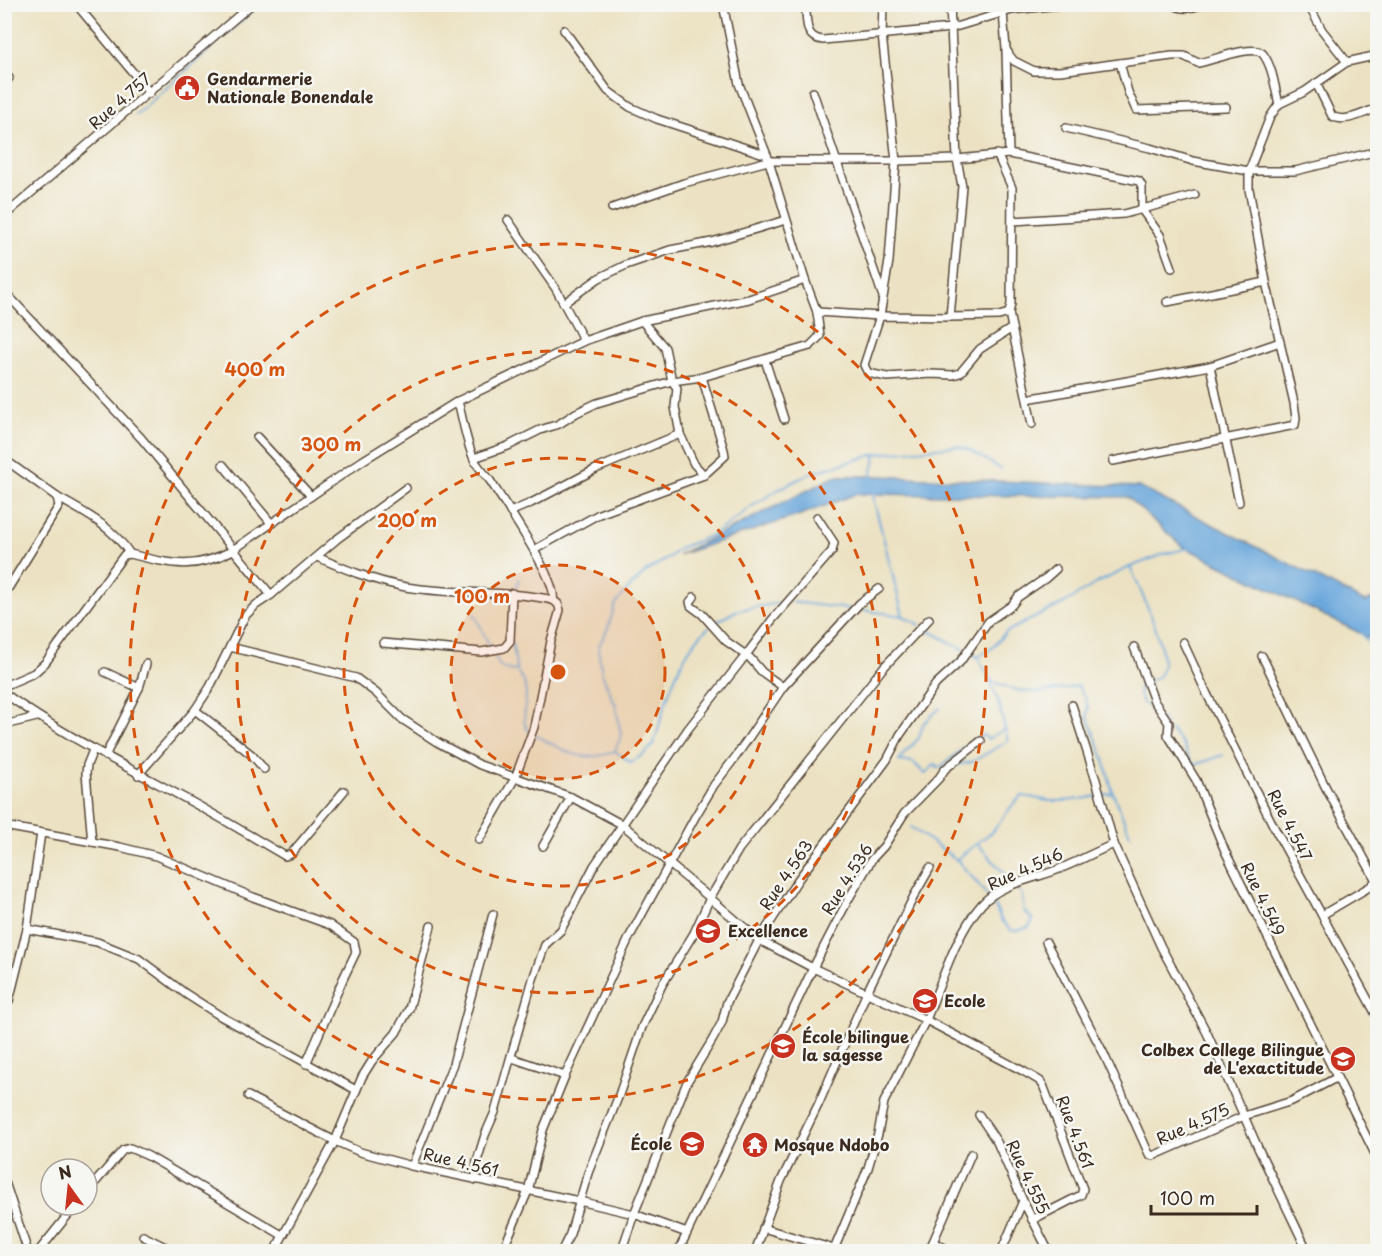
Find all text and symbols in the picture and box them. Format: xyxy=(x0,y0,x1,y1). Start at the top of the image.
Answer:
street label: Rue 4.757 xyxy=(83,66,156,134)
place label: Gendarmerie Nationale Bonendale xyxy=(207,66,373,108)
public building icon: Gendarmerie Nationale Bonendale xyxy=(172,73,202,103)
text: 400 m xyxy=(225,355,285,382)
text: 300 m xyxy=(301,430,361,457)
text: 200 m xyxy=(377,506,437,533)
text: 100 m xyxy=(454,582,510,609)
centre of rings xyxy=(548,662,568,682)
street label: Rue 4.547 xyxy=(1263,785,1319,865)
street label: Rue 4.563 xyxy=(753,834,818,914)
street label: Rue 4.536 xyxy=(815,838,878,919)
street label: Rue 4.546 xyxy=(983,841,1066,895)
street label: Rue 4.549 xyxy=(1236,858,1292,939)
school or university icon: Excellence xyxy=(693,916,723,946)
place label: Excellence xyxy=(728,918,808,942)
school or university icon: Ecole xyxy=(910,986,940,1016)
place label: Ecole xyxy=(944,988,986,1012)
place label: École bilingue la sagesse xyxy=(802,1024,909,1066)
school or university icon: École bilingue la sagesse xyxy=(768,1031,798,1061)
place label: Colbex College Bilingue de L'exactitude xyxy=(1141,1037,1324,1079)
school or university icon: Colbex College Bilingue de L'exactitude xyxy=(1328,1044,1358,1074)
street label: Rue 4.561 xyxy=(1051,1092,1101,1172)
street label: Rue 4.575 xyxy=(1152,1096,1233,1150)
school or university icon: École xyxy=(677,1129,707,1159)
temple icon: Mosque Ndobo xyxy=(740,1130,770,1160)
place label: École xyxy=(630,1131,672,1155)
place label: Mosque Ndobo xyxy=(774,1132,890,1156)
street label: Rue 4.555 xyxy=(1001,1135,1057,1218)
street label: Rue 4.561 xyxy=(421,1141,501,1181)
north arrow xyxy=(39,1157,99,1217)
text: N xyxy=(56,1158,74,1185)
scale bar xyxy=(1151,1178,1258,1216)
text: 100 m xyxy=(1160,1184,1215,1211)

